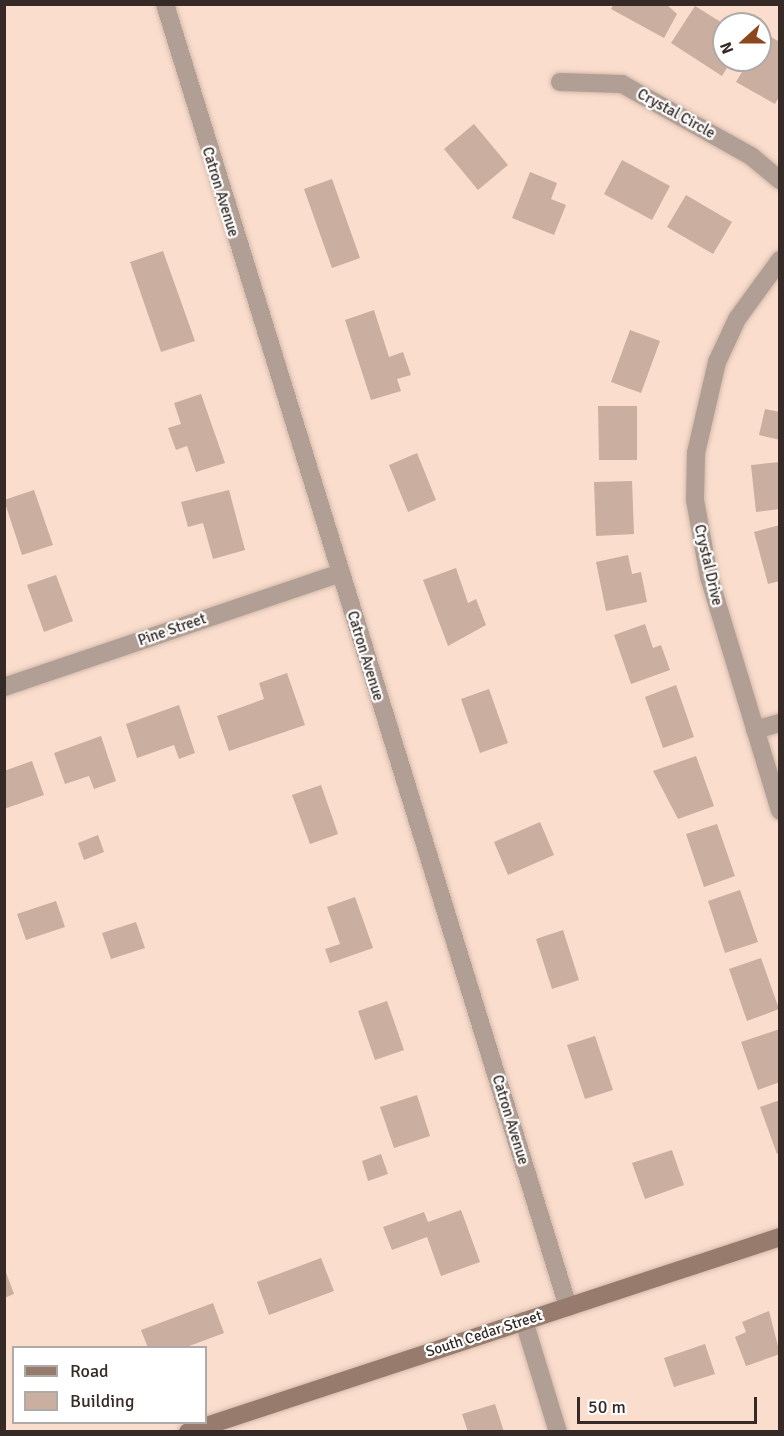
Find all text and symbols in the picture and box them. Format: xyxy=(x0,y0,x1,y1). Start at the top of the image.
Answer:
north arrow xyxy=(712,12,772,72)
text: N xyxy=(716,39,738,57)
street label: Crystal Circle xyxy=(634,85,718,143)
street label: Catron Avenue xyxy=(198,145,242,239)
street label: Crystal Drive xyxy=(690,523,726,607)
street label: Catron Avenue xyxy=(343,609,387,703)
street label: Pine Street xyxy=(136,610,208,650)
street label: Catron Avenue xyxy=(488,1073,532,1167)
street label: South Cedar Street xyxy=(424,1307,544,1361)
legend xyxy=(12,1346,207,1424)
text: Road xyxy=(70,1360,109,1382)
scale bar xyxy=(580,1385,760,1423)
text: Building xyxy=(70,1390,134,1412)
text: 50 m xyxy=(588,1396,626,1418)

